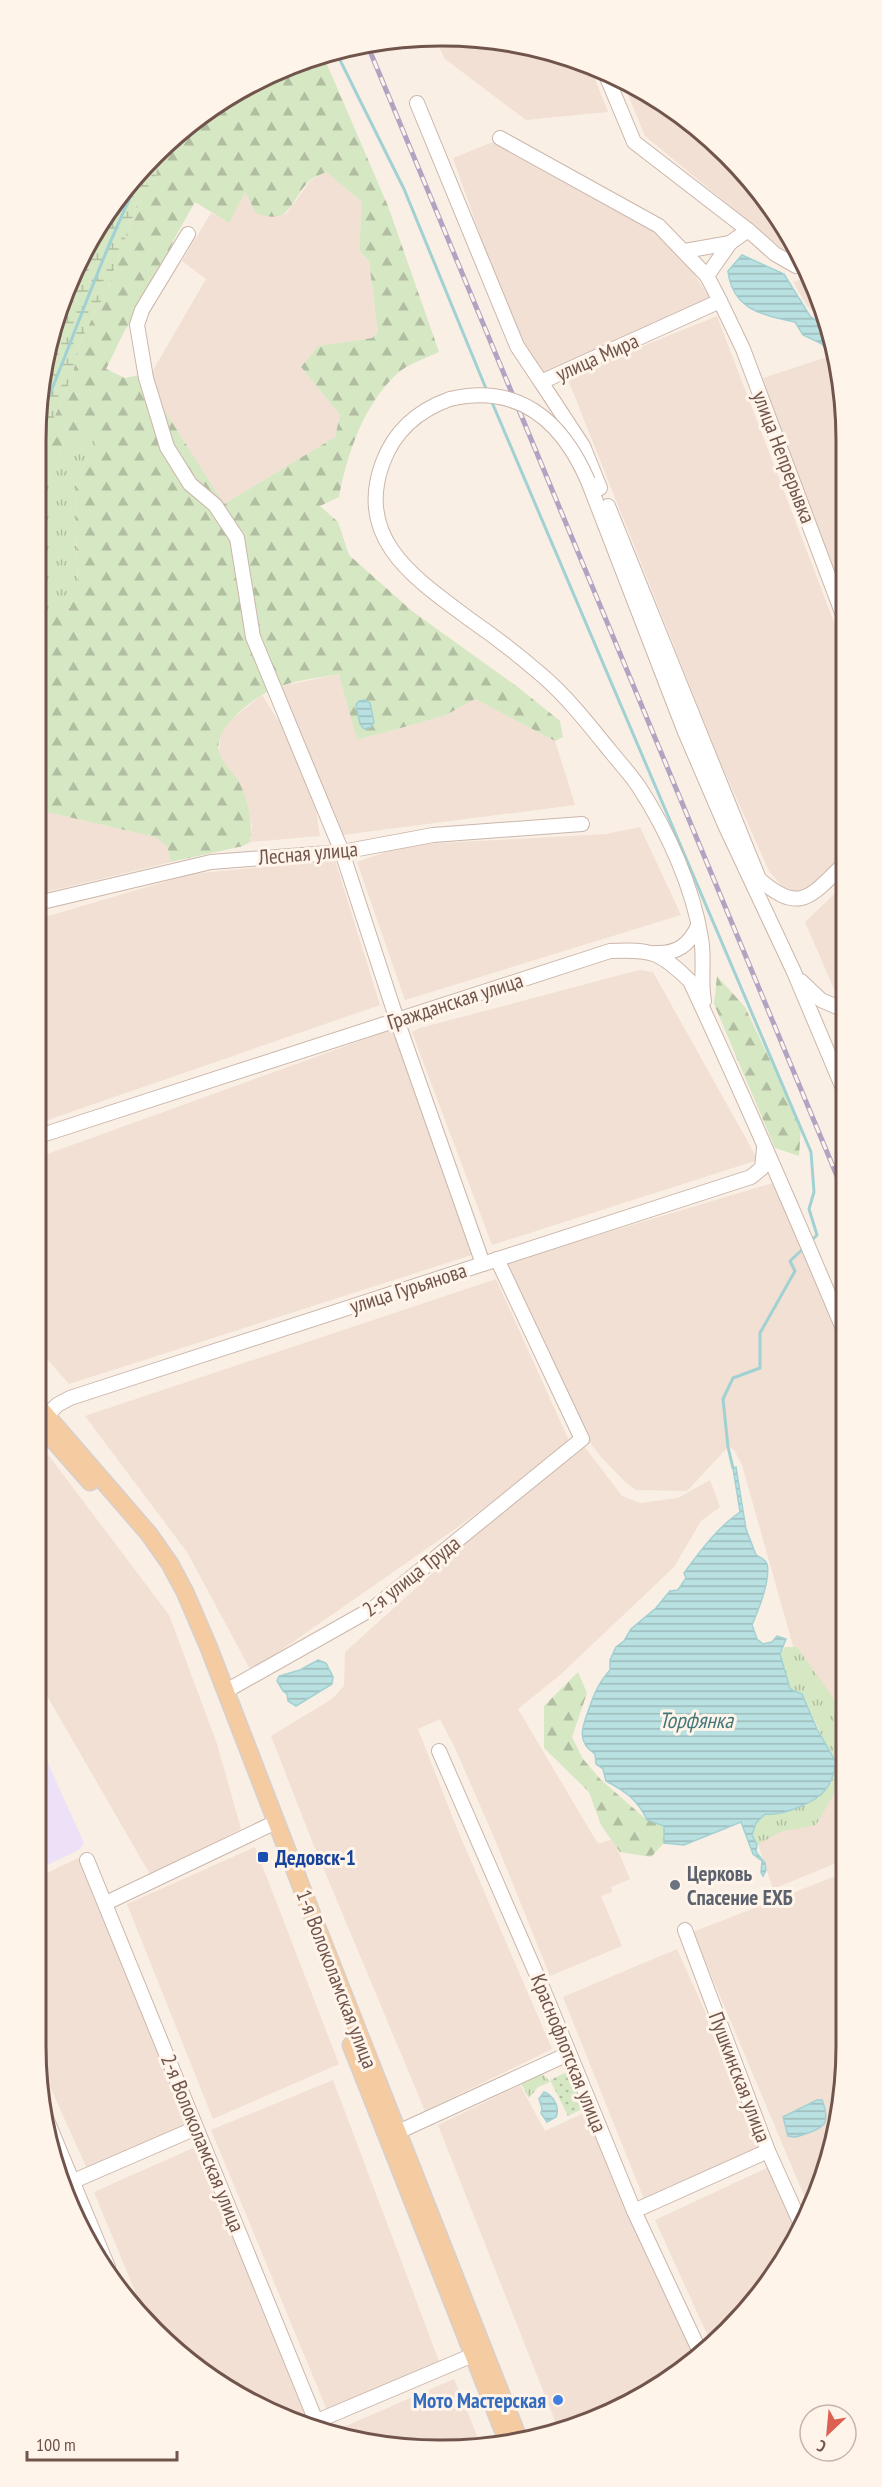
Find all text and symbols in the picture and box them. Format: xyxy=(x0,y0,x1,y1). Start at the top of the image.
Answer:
street label: улица Мира xyxy=(551,327,643,387)
street label: улица Непрерывка xyxy=(746,387,822,527)
street label: Лесная улица xyxy=(256,835,359,871)
street label: Гражданская улица xyxy=(384,966,526,1036)
street label: улица Гурьянова xyxy=(346,1256,470,1320)
street label: 2-я улица Труда xyxy=(357,1529,465,1623)
water label: Торфянка xyxy=(659,1706,734,1734)
place label: Дедовск-1 xyxy=(275,1844,356,1871)
marker: Дедовск-1 xyxy=(256,1850,270,1864)
place label: Церковь Спасение ЕХБ xyxy=(687,1860,793,1911)
marker: Церковь Спасение ЕХБ xyxy=(668,1878,682,1892)
street label: 1-я Волоколамская улица xyxy=(290,1886,384,2072)
street label: Краснофлотская улица xyxy=(525,1970,613,2136)
street label: Пушкинская улица xyxy=(703,2008,777,2146)
street label: 2-я Волоколамская улица xyxy=(155,2050,251,2236)
place label: Мото Мастерская xyxy=(413,2387,546,2414)
marker: Мото Мастерская xyxy=(551,2393,565,2407)
north arrow xyxy=(798,2403,858,2463)
scale bar xyxy=(27,2424,177,2462)
text: 100 m xyxy=(36,2433,76,2456)
text: С xyxy=(813,2436,829,2457)

